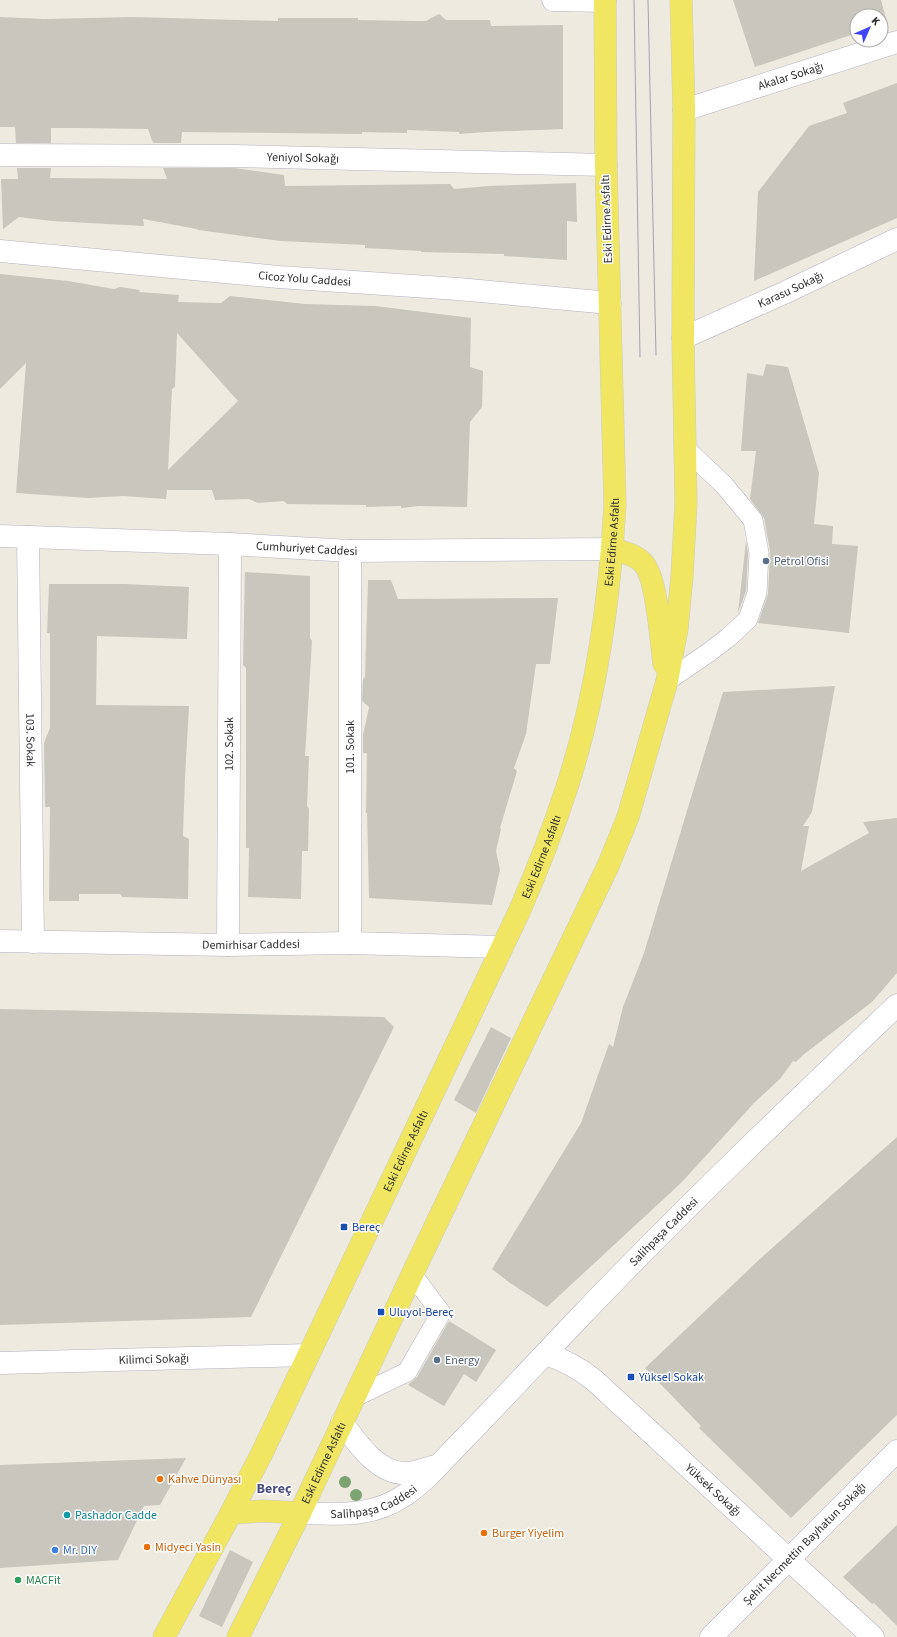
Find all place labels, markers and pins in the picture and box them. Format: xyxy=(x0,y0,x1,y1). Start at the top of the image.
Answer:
place label: Petrol Ofisi xyxy=(774,553,829,570)
marker: Petrol Ofisi xyxy=(761,556,771,566)
place label: Bereç xyxy=(352,1219,381,1236)
marker: Bereç xyxy=(339,1222,349,1232)
place label: Uluyol-Bereç xyxy=(389,1304,454,1321)
marker: Uluyol-Bereç xyxy=(376,1307,386,1317)
place label: Energy xyxy=(445,1352,480,1369)
marker: Energy xyxy=(432,1355,442,1365)
place label: Yüksel Sokak xyxy=(638,1369,704,1386)
marker: Yüksel Sokak xyxy=(626,1372,636,1382)
place label: Kahve Dünyası xyxy=(168,1471,241,1488)
marker: Kahve Dünyası xyxy=(155,1474,165,1484)
place label: Pashador Cadde xyxy=(75,1507,157,1524)
marker: Pashador Cadde xyxy=(62,1510,72,1520)
place label: Burger Yiyelim xyxy=(492,1525,564,1542)
marker: Burger Yiyelim xyxy=(479,1528,489,1538)
place label: Midyeci Yasin xyxy=(155,1539,221,1556)
place label: Mr. DIY xyxy=(63,1542,97,1559)
marker: Midyeci Yasin xyxy=(142,1542,152,1552)
marker: Mr. DIY xyxy=(50,1545,60,1555)
place label: MACFit xyxy=(26,1572,61,1589)
marker: MACFit xyxy=(13,1575,23,1585)

